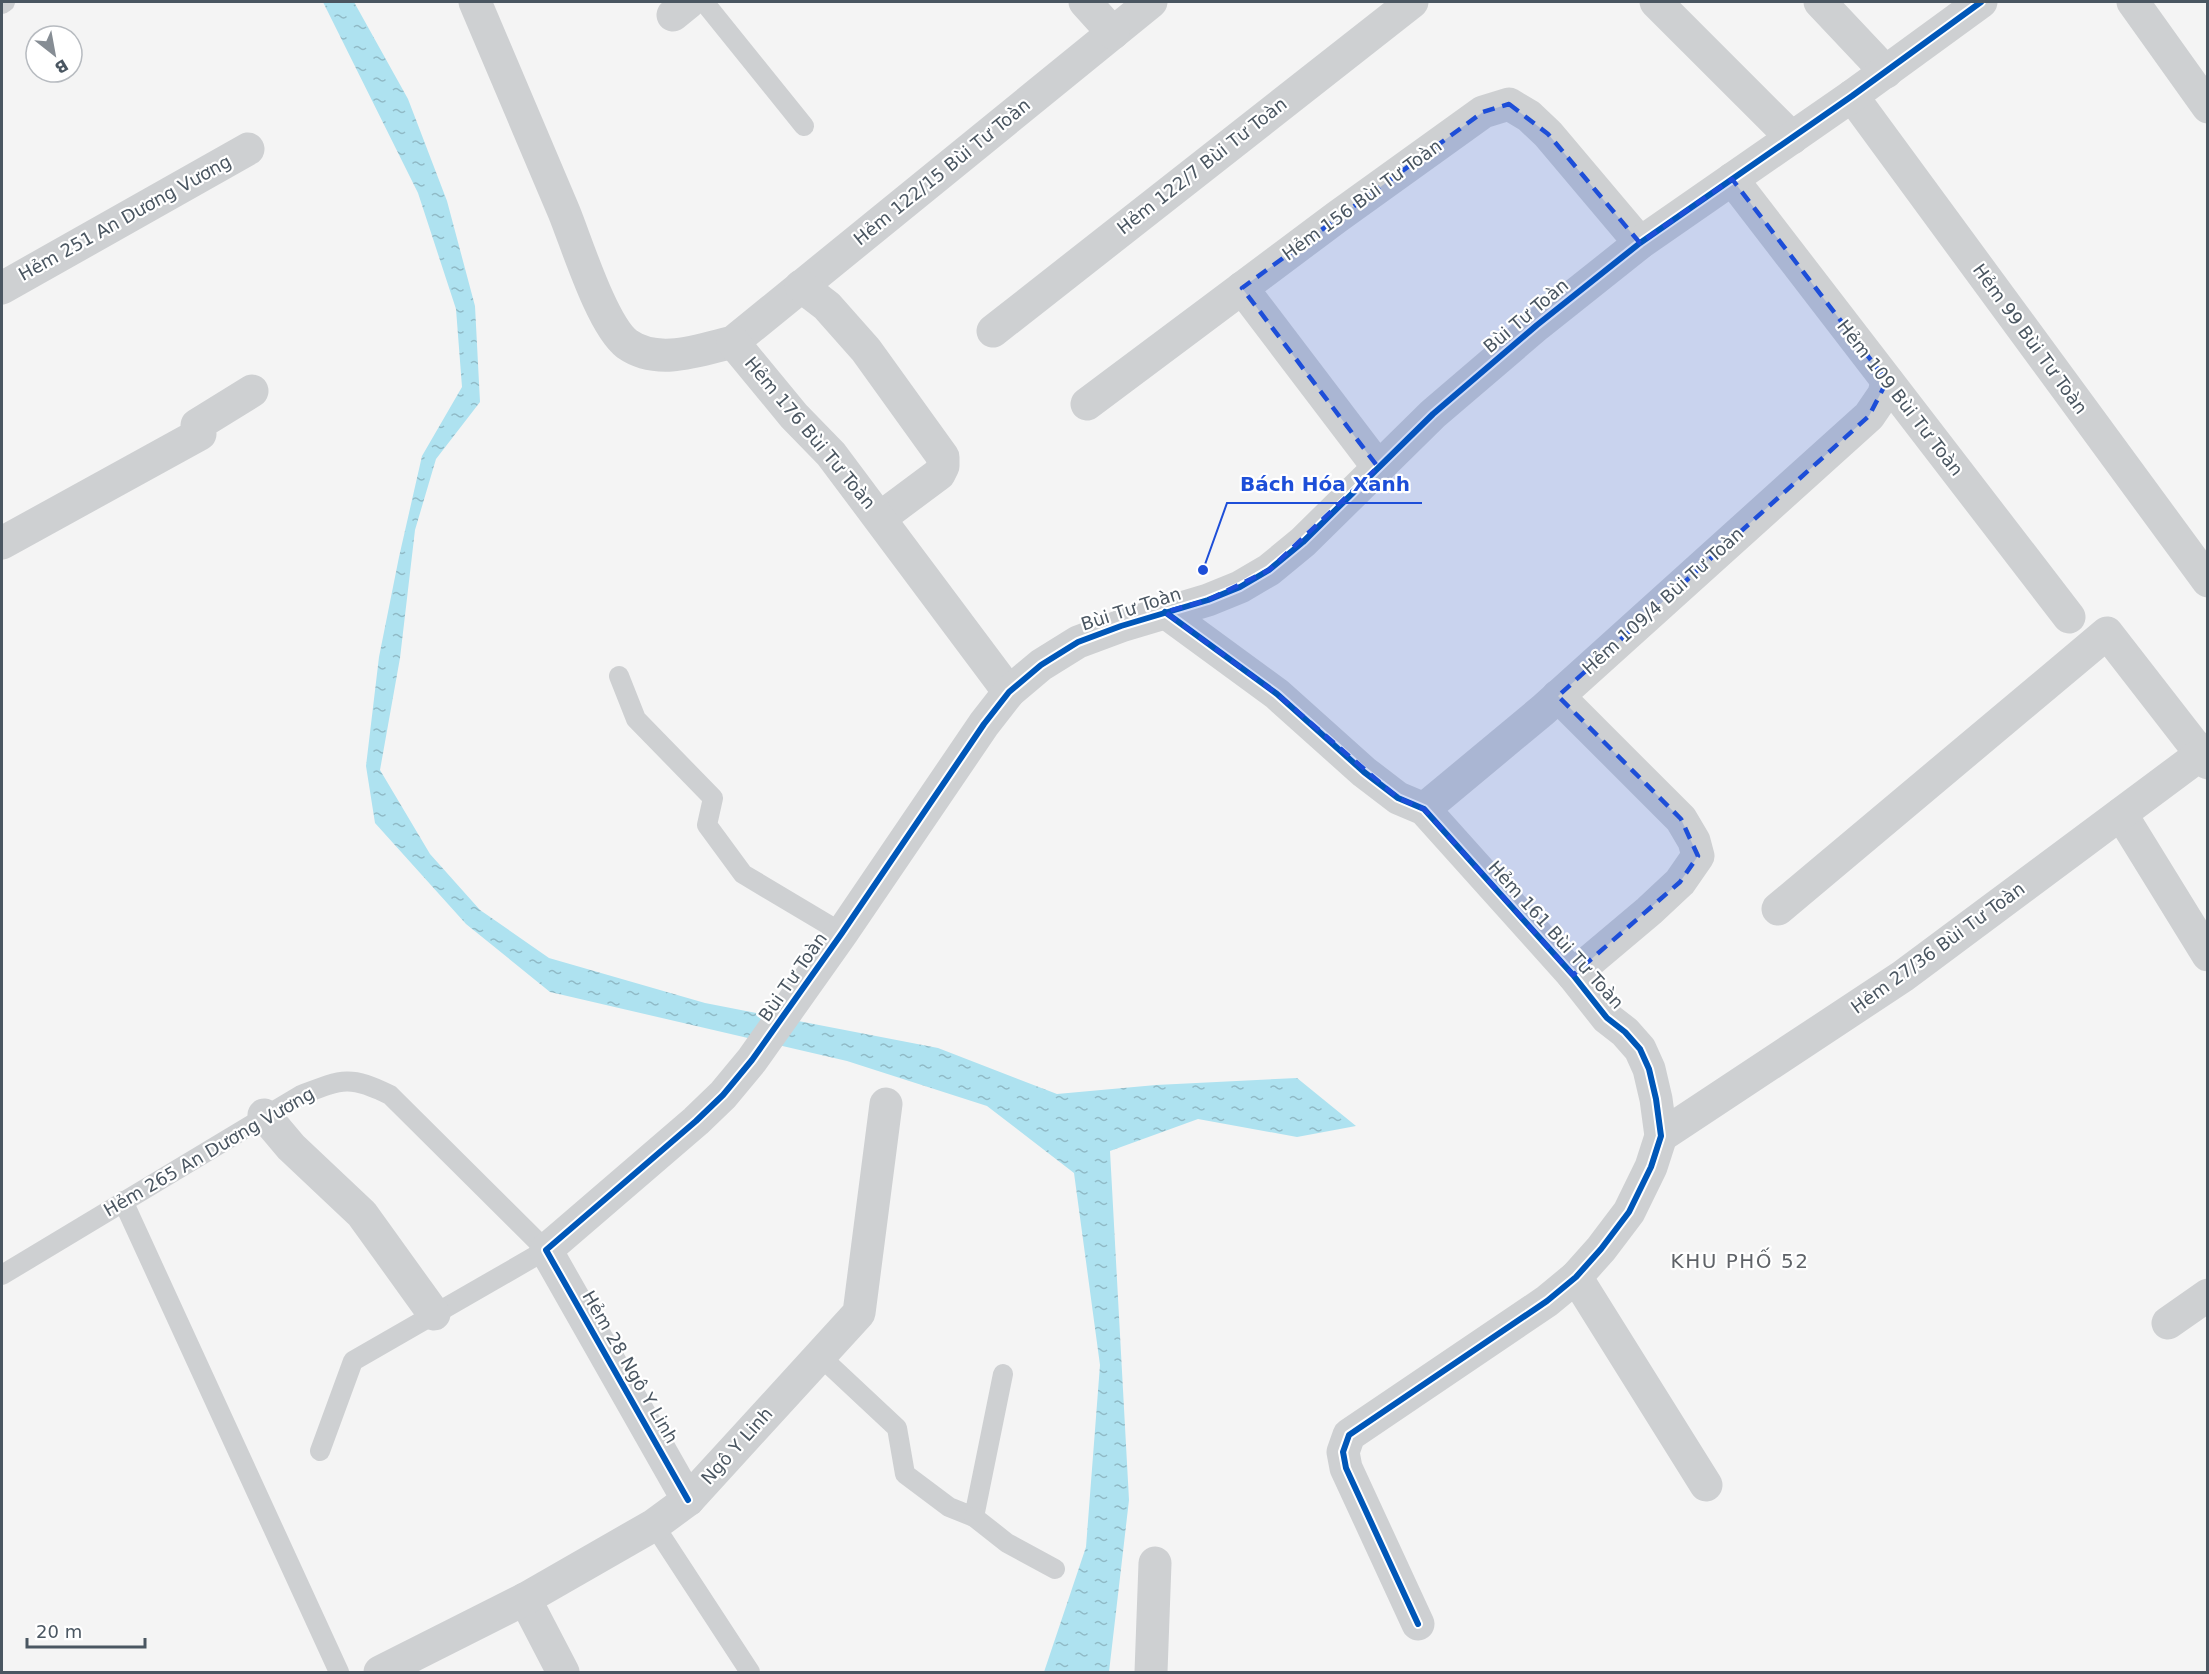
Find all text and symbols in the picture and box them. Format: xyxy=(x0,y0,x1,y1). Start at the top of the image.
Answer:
north arrow xyxy=(24,24,84,84)
text: B xyxy=(51,55,72,78)
street label: Hẻm 122/7 Bùi Tư Toàn xyxy=(1113,93,1291,238)
street label: Hẻm 122/15 Bùi Tư Toàn xyxy=(849,94,1034,249)
street label: Hẻm 156 Bùi Tư Toàn xyxy=(1278,135,1446,264)
street label: Hẻm 251 An Dương Vương xyxy=(15,150,235,285)
street label: Hẻm 99 Bùi Tư Toàn xyxy=(1969,260,2092,418)
street label: Bùi Tư Toàn xyxy=(1479,274,1572,357)
street label: Hẻm 109 Bùi Tư Toàn xyxy=(1833,316,1968,480)
street label: Hẻm 176 Bùi Tư Toàn xyxy=(741,352,880,513)
callout: Bách Hóa Xanh xyxy=(1227,465,1422,503)
text: Bách Hóa Xanh xyxy=(1240,472,1410,496)
street label: Hẻm 109/4 Bùi Tư Toàn xyxy=(1578,523,1748,679)
street label: Bùi Tư Toàn xyxy=(1078,582,1184,635)
street label: Hẻm 161 Bùi Tư Toàn xyxy=(1484,856,1628,1013)
street label: Hẻm 27/36 Bùi Tư Toàn xyxy=(1847,878,2029,1018)
street label: Bùi Tư Toàn xyxy=(754,928,831,1025)
street label: Hẻm 265 An Dương Vương xyxy=(100,1083,318,1221)
district label: KHU PHỐ 52 xyxy=(1671,1247,1809,1273)
street label: Hẻm 28 Ngô Y Linh xyxy=(578,1287,683,1447)
street label: Ngô Y Linh xyxy=(697,1403,777,1488)
scale bar xyxy=(27,1611,146,1649)
text: 20 m xyxy=(36,1621,82,1642)

